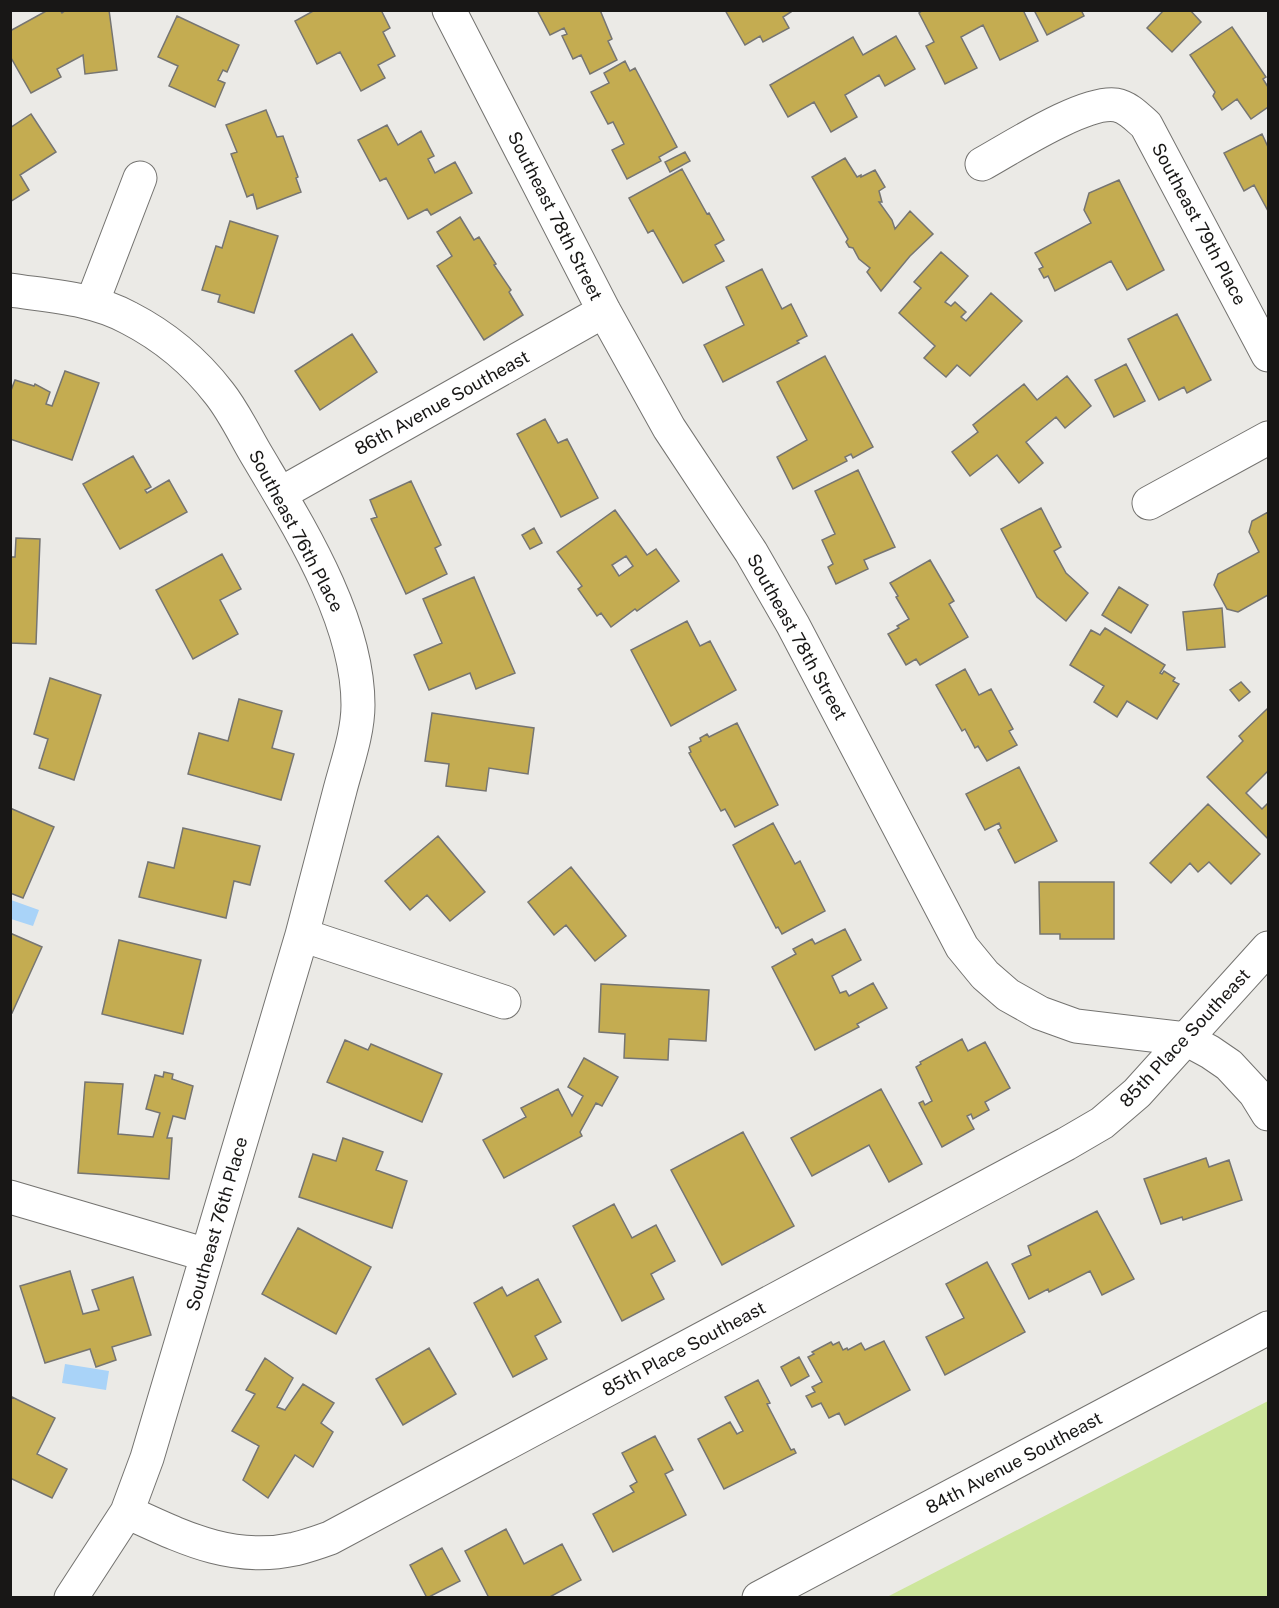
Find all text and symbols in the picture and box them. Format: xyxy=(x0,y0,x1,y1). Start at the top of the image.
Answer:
street label: Southeast 78th Street xyxy=(504,128,607,304)
street label: Southeast 79th Place xyxy=(1148,139,1251,308)
street label: 86th Avenue Southeast xyxy=(351,346,533,459)
street label: Southeast 76th Place xyxy=(245,446,348,615)
street label: Southeast 78th Street xyxy=(743,550,852,723)
street label: 85th Place Southeast xyxy=(1115,964,1254,1111)
street label: Southeast 76th Place xyxy=(182,1134,251,1313)
street label: 85th Place Southeast xyxy=(599,1297,769,1401)
street label: 84th Avenue Southeast xyxy=(922,1407,1106,1518)

